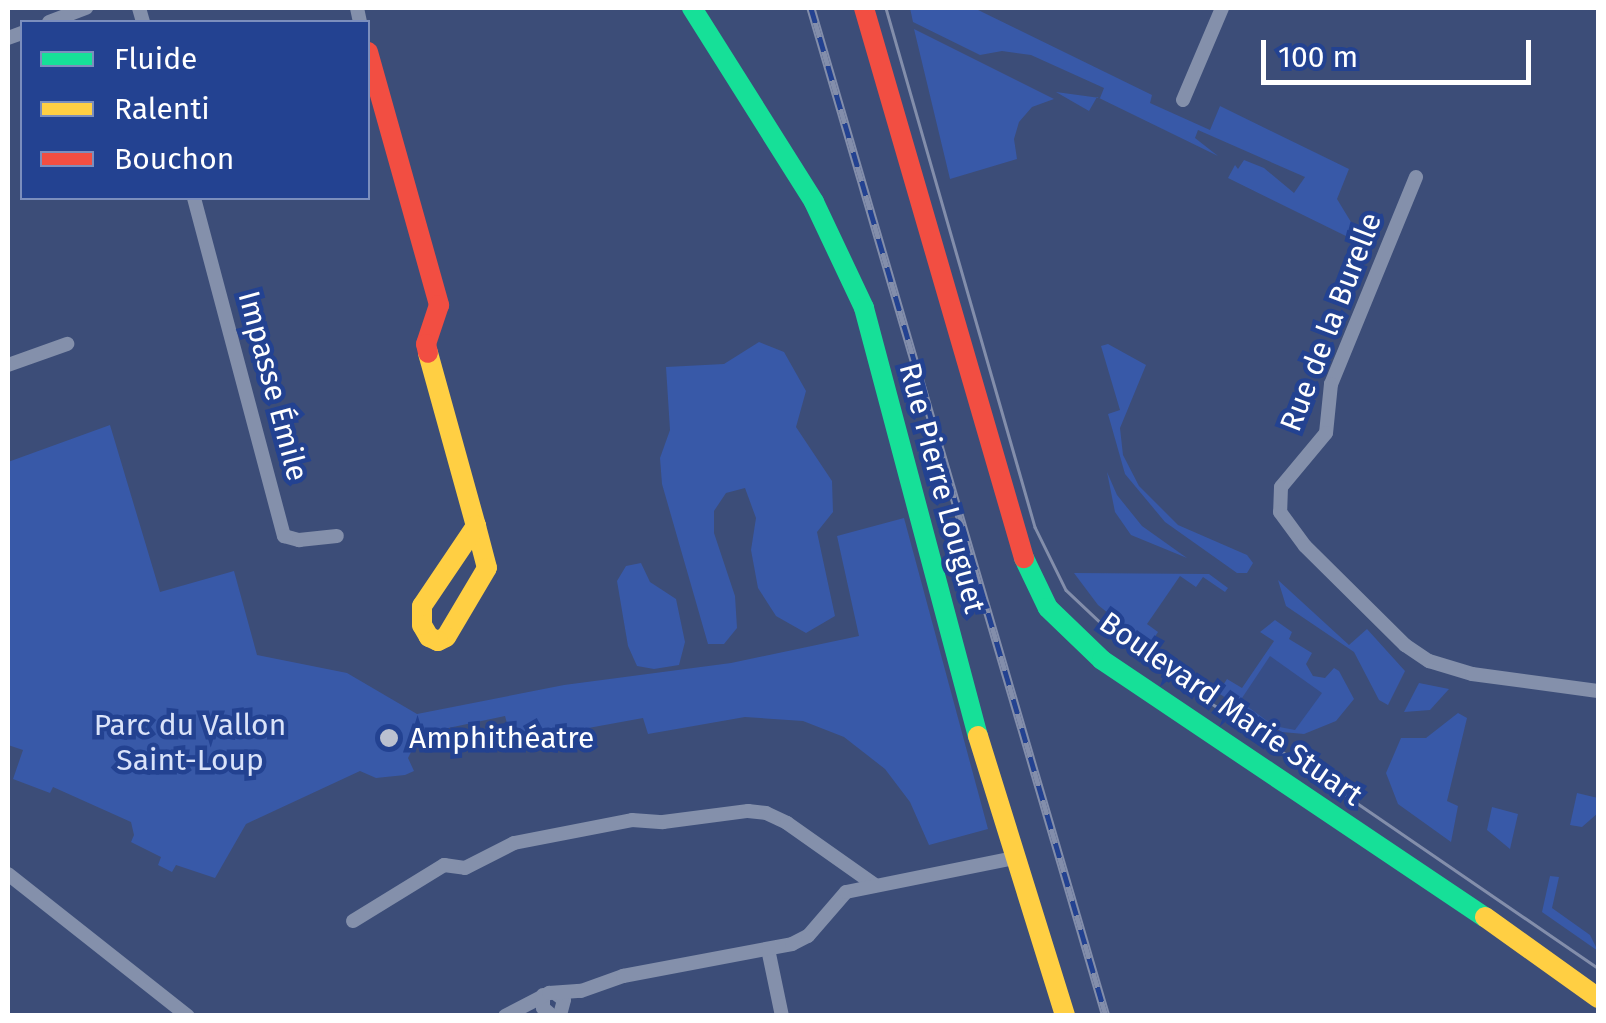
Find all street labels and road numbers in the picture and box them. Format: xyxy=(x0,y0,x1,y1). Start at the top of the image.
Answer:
street label: Rue de la Burelle xyxy=(1273,207,1389,437)
street label: Impasse Émile xyxy=(230,287,316,485)
street label: Rue Pierre Louguet xyxy=(891,359,993,617)
street label: Boulevard Marie Stuart xyxy=(1093,605,1369,813)

